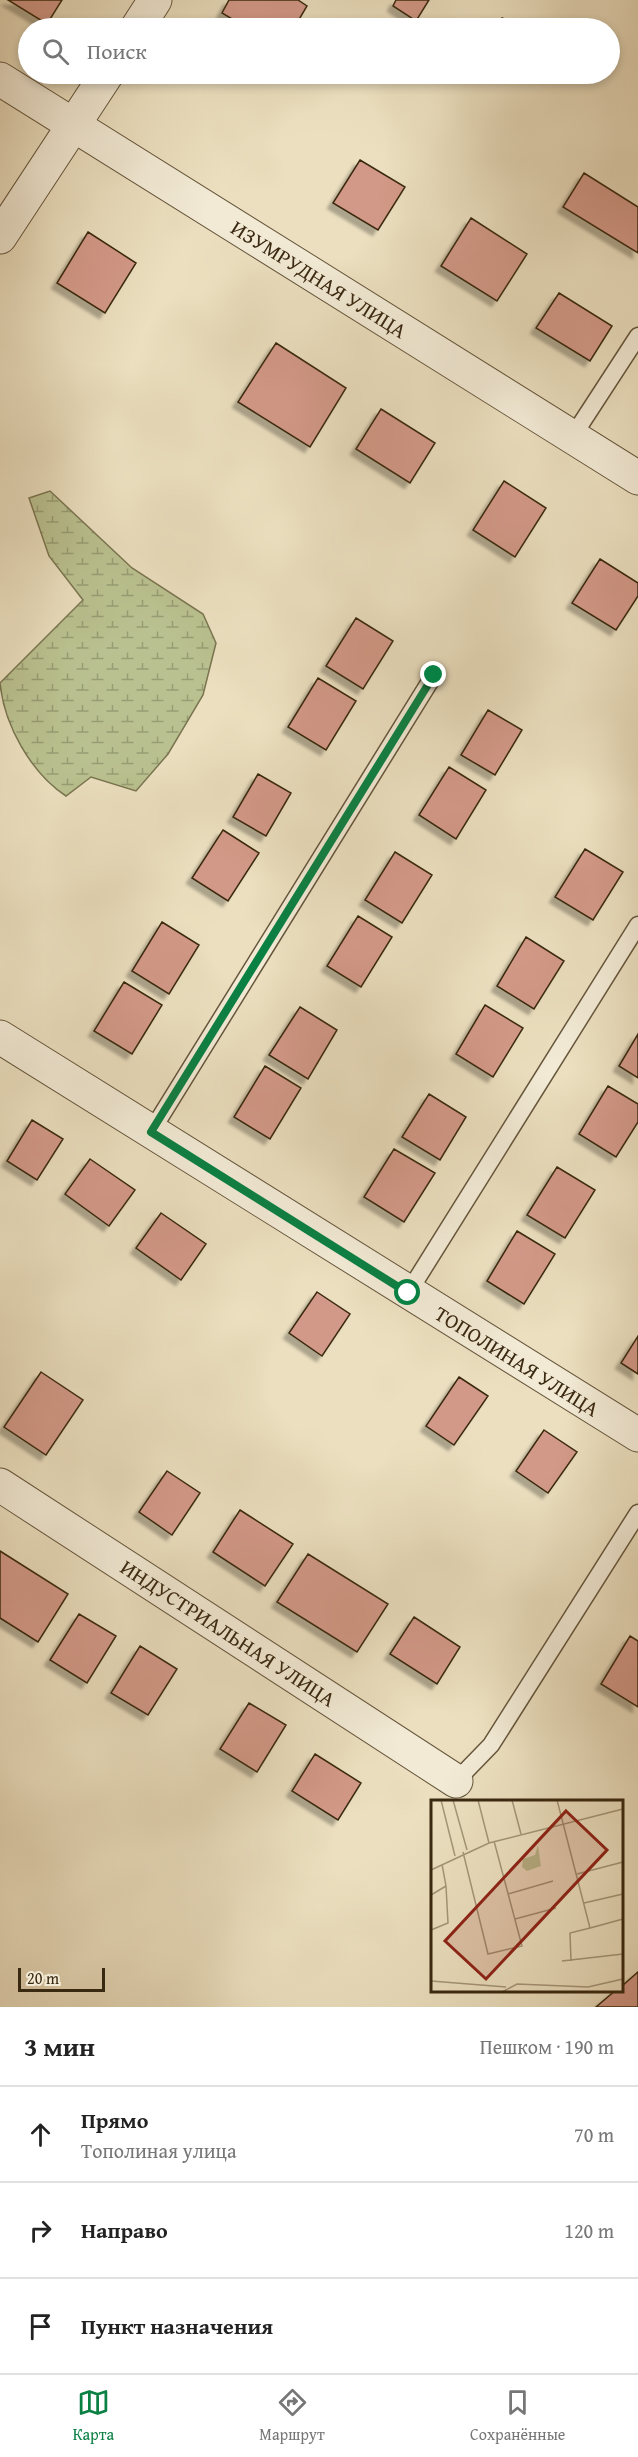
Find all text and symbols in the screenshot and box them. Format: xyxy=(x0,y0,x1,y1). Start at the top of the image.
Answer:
search box xyxy=(18,18,620,84)
icon: search xyxy=(39,35,72,68)
text: Поиск xyxy=(87,35,147,67)
street label: ИЗУМРУДНАЯ УЛИЦА xyxy=(225,212,413,346)
route end xyxy=(420,661,446,687)
route start xyxy=(394,1279,420,1305)
street label: ТОПОЛИНАЯ УЛИЦА xyxy=(429,1298,605,1424)
street label: ИНДУСТРИАЛЬНАЯ УЛИЦА xyxy=(114,1552,342,1714)
inset map xyxy=(431,1800,623,1992)
scale bar xyxy=(18,1965,105,1992)
text: 20 m xyxy=(27,1966,59,1990)
text: 3 мин xyxy=(24,2027,95,2066)
text: Пешком · 190 m xyxy=(480,2032,614,2061)
text: Прямо xyxy=(81,2104,148,2136)
icon: ahead xyxy=(24,2118,57,2151)
text: 70 m xyxy=(574,2120,614,2149)
text: Тополиная улица xyxy=(81,2136,236,2165)
icon: right xyxy=(24,2214,57,2247)
text: Направо xyxy=(81,2214,168,2246)
text: 120 m xyxy=(564,2216,614,2245)
icon: arrive xyxy=(24,2310,57,2343)
text: Пункт назначения xyxy=(81,2310,273,2342)
tab: Карта xyxy=(73,2386,114,2446)
tab: Маршрут xyxy=(259,2386,325,2446)
tab: Сохранённые xyxy=(470,2386,565,2446)

